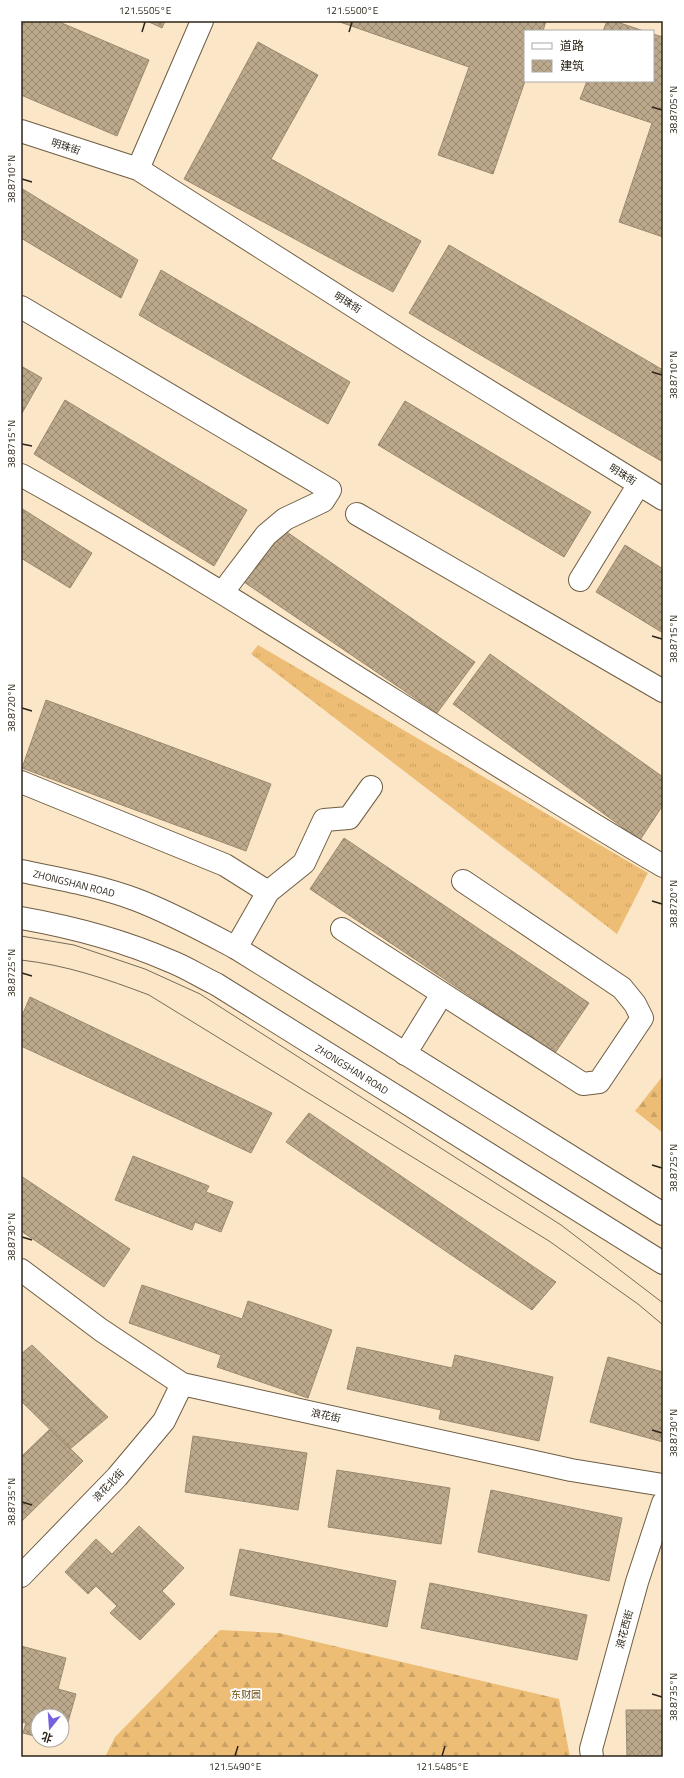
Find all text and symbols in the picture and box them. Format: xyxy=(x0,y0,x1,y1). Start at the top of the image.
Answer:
text: 121.5505°E xyxy=(119,3,172,18)
text: 121.5500°E xyxy=(326,3,379,18)
legend xyxy=(524,30,654,82)
text: 道路 xyxy=(560,36,584,55)
text: 建筑 xyxy=(560,56,584,75)
text: 38.8705°N xyxy=(666,86,681,134)
street label: 明珠街 xyxy=(49,135,82,158)
text: 38.8710°N xyxy=(4,155,19,203)
street label: 明珠街 xyxy=(331,288,364,317)
text: 38.8710°N xyxy=(666,351,681,399)
text: 38.8715°N xyxy=(4,420,19,468)
street label: 明珠街 xyxy=(606,460,639,489)
text: 38.8715°N xyxy=(666,615,681,663)
text: 38.8720°N xyxy=(4,684,19,732)
street label: ZHONGSHAN ROAD xyxy=(31,866,116,901)
text: 38.8720°N xyxy=(666,880,681,928)
text: 38.8725°N xyxy=(4,949,19,997)
street label: ZHONGSHAN ROAD xyxy=(312,1041,391,1098)
text: 38.8725°N xyxy=(666,1144,681,1192)
text: 38.8730°N xyxy=(4,1213,19,1261)
street label: 浪花街 xyxy=(310,1405,342,1426)
text: 38.8730°N xyxy=(666,1409,681,1457)
street label: 浪花北街 xyxy=(89,1466,127,1505)
text: 38.8735°N xyxy=(4,1478,19,1526)
street label: 浪花西街 xyxy=(612,1608,637,1650)
text: 38.8735°N xyxy=(666,1673,681,1721)
park label: 东财园 xyxy=(231,1687,261,1702)
north arrow xyxy=(30,1708,70,1748)
text: 北 xyxy=(39,1728,55,1747)
text: 121.5490°E xyxy=(209,1759,262,1774)
text: 121.5485°E xyxy=(416,1759,469,1774)

